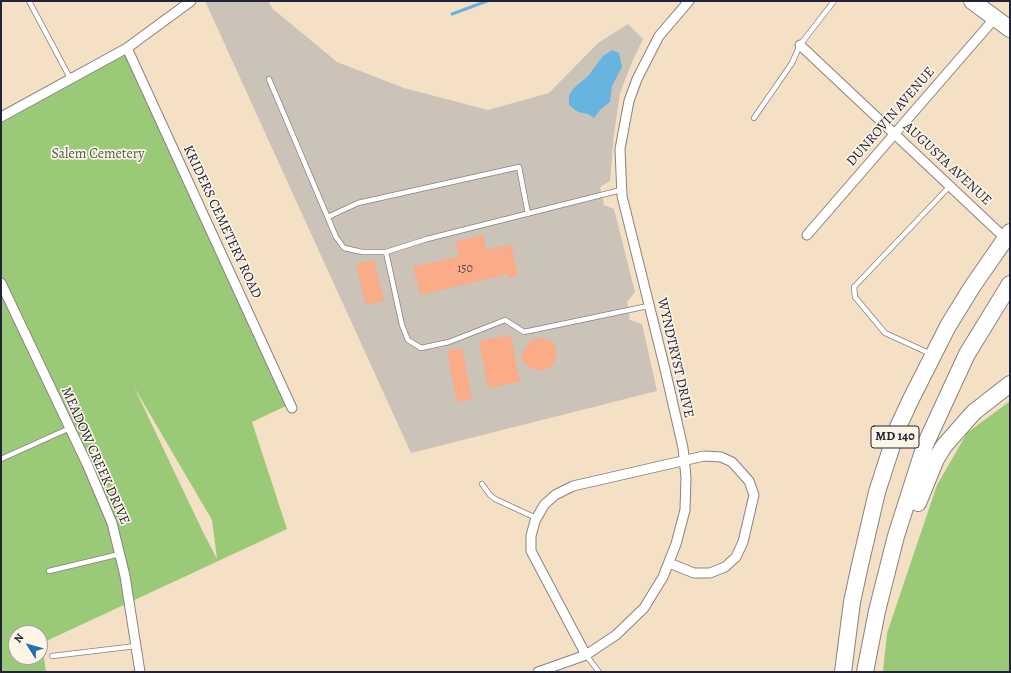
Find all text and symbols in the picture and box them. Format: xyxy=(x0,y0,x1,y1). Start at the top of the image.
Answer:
street label: DUNROVIN AVENUE xyxy=(843,64,939,170)
street label: AUGUSTA AVENUE xyxy=(899,119,995,209)
street label: KRIDERS CEMETERY ROAD xyxy=(179,143,265,301)
park label: Salem Cemetery xyxy=(51,147,145,163)
house number: 150 xyxy=(457,262,473,276)
street label: WYNDTRYST DRIVE xyxy=(653,296,697,420)
street label: MEADOW CREEK DRIVE xyxy=(57,385,133,527)
road number: MD 140 xyxy=(871,426,919,448)
north arrow xyxy=(8,625,48,665)
text: N xyxy=(10,630,27,646)

